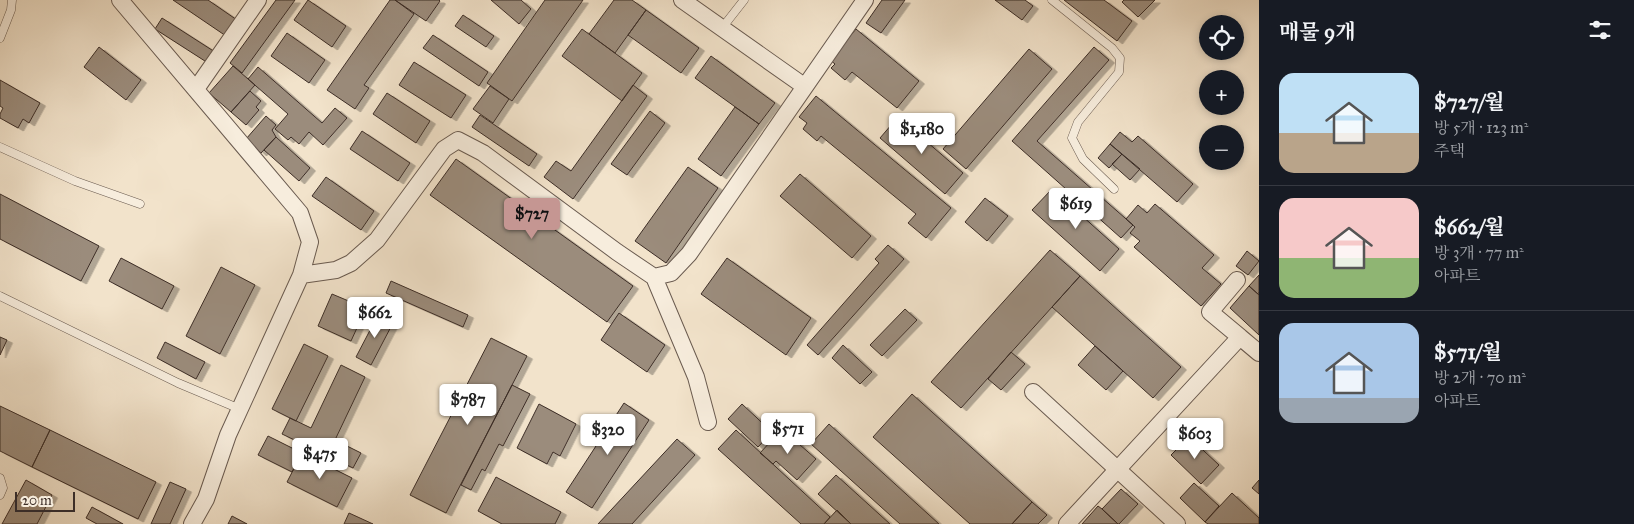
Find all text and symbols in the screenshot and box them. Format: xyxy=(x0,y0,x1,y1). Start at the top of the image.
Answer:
map controls xyxy=(1199,15,1244,170)
button: locate xyxy=(1199,15,1244,60)
icon: filters xyxy=(1586,16,1614,44)
text: 매물 9개 xyxy=(1279,19,1356,45)
button: + xyxy=(1199,70,1244,115)
text: $727/월 xyxy=(1434,89,1505,115)
icon: home xyxy=(1319,93,1379,153)
pin: $1,180 xyxy=(881,112,963,155)
text: 방 5개 · 123 m² xyxy=(1434,118,1528,137)
text: $1,180 xyxy=(900,119,944,138)
button: − xyxy=(1199,125,1244,170)
text: 주택 xyxy=(1434,141,1465,160)
pin: $619 xyxy=(1046,188,1106,230)
text: $619 xyxy=(1060,194,1092,213)
pin: $727 xyxy=(502,198,562,240)
text: $727 xyxy=(515,204,549,223)
text: $662/월 xyxy=(1434,214,1504,240)
icon: home xyxy=(1319,218,1379,278)
text: 방 3개 · 77 m² xyxy=(1434,243,1524,262)
text: 아파트 xyxy=(1434,266,1480,285)
pin: $662 xyxy=(345,296,405,339)
text: $662 xyxy=(358,303,392,322)
text: $571/월 xyxy=(1434,339,1502,365)
icon: home xyxy=(1319,343,1379,403)
text: 방 2개 · 70 m² xyxy=(1434,368,1526,387)
pin: $787 xyxy=(438,384,498,426)
text: $787 xyxy=(450,390,486,409)
text: 아파트 xyxy=(1434,391,1480,410)
pin: $571 xyxy=(758,412,818,455)
pin: $320 xyxy=(578,414,638,456)
pin: $603 xyxy=(1165,418,1225,460)
text: $571 xyxy=(772,419,804,438)
text: $320 xyxy=(591,420,625,439)
text: $603 xyxy=(1178,424,1212,443)
pin: $475 xyxy=(290,438,350,480)
text: $475 xyxy=(303,444,337,463)
scale bar xyxy=(15,489,75,512)
text: 20 m xyxy=(22,492,52,509)

